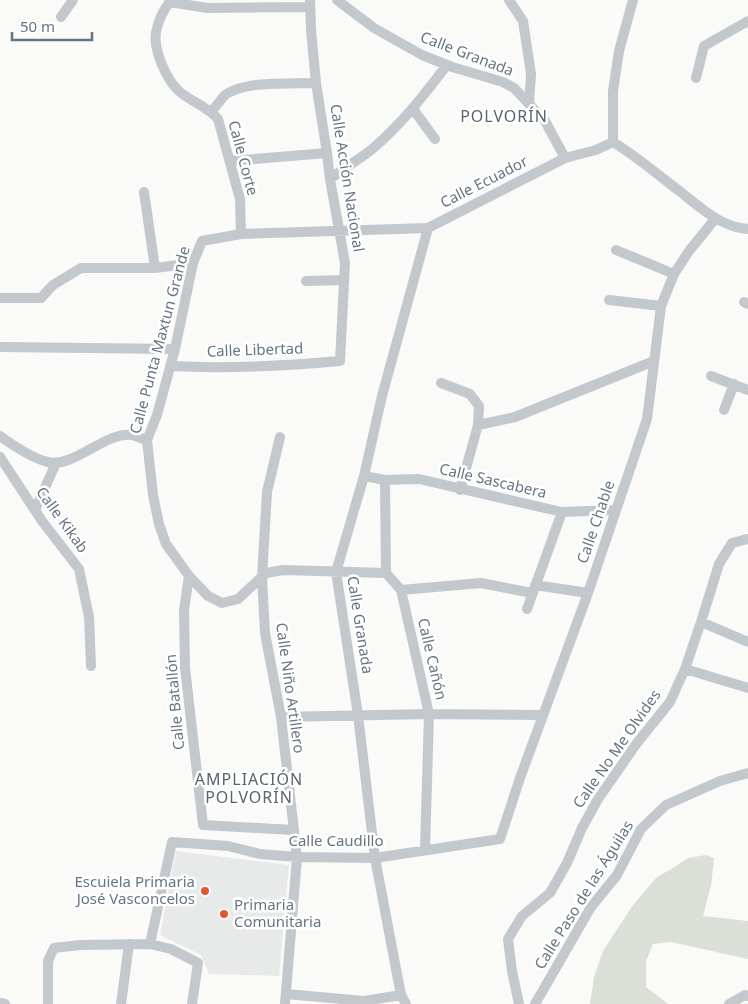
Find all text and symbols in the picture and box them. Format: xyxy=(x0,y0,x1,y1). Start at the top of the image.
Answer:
scale bar xyxy=(12,10,92,42)
text: 50 m xyxy=(20,16,55,36)
street label: Calle Granada xyxy=(418,26,517,80)
street label: Calle Acción Nacional xyxy=(326,102,370,253)
district label: POLVORÍN xyxy=(460,105,548,127)
street label: Calle Corte xyxy=(224,118,264,197)
street label: Calle Ecuador xyxy=(436,150,531,212)
street label: Calle Punta Maxtun Grande xyxy=(124,244,194,436)
street label: Calle Libertad xyxy=(206,337,304,361)
street label: Calle Sascabera xyxy=(438,458,549,502)
street label: Calle Chable xyxy=(571,477,619,566)
street label: Calle Kikab xyxy=(32,482,93,556)
street label: Calle Granada xyxy=(343,575,379,675)
street label: Calle Cañón xyxy=(414,616,452,702)
street label: Calle Niño Artillero xyxy=(272,621,310,754)
street label: Calle Batallón xyxy=(160,653,188,751)
street label: Calle No Me Olvides xyxy=(568,685,665,812)
district label: AMPLIACIÓN POLVORÍN xyxy=(195,768,303,808)
street label: Calle Paso de las Águilas xyxy=(529,816,637,973)
street label: Calle Caudillo xyxy=(288,830,384,850)
place label: Escuiela Primaria José Vasconcelos xyxy=(74,871,195,908)
marker: Escuiela Primaria José Vasconcelos xyxy=(199,885,211,897)
place label: Primaria Comunitaria xyxy=(234,894,321,931)
marker: Primaria Comunitaria xyxy=(218,908,230,920)

